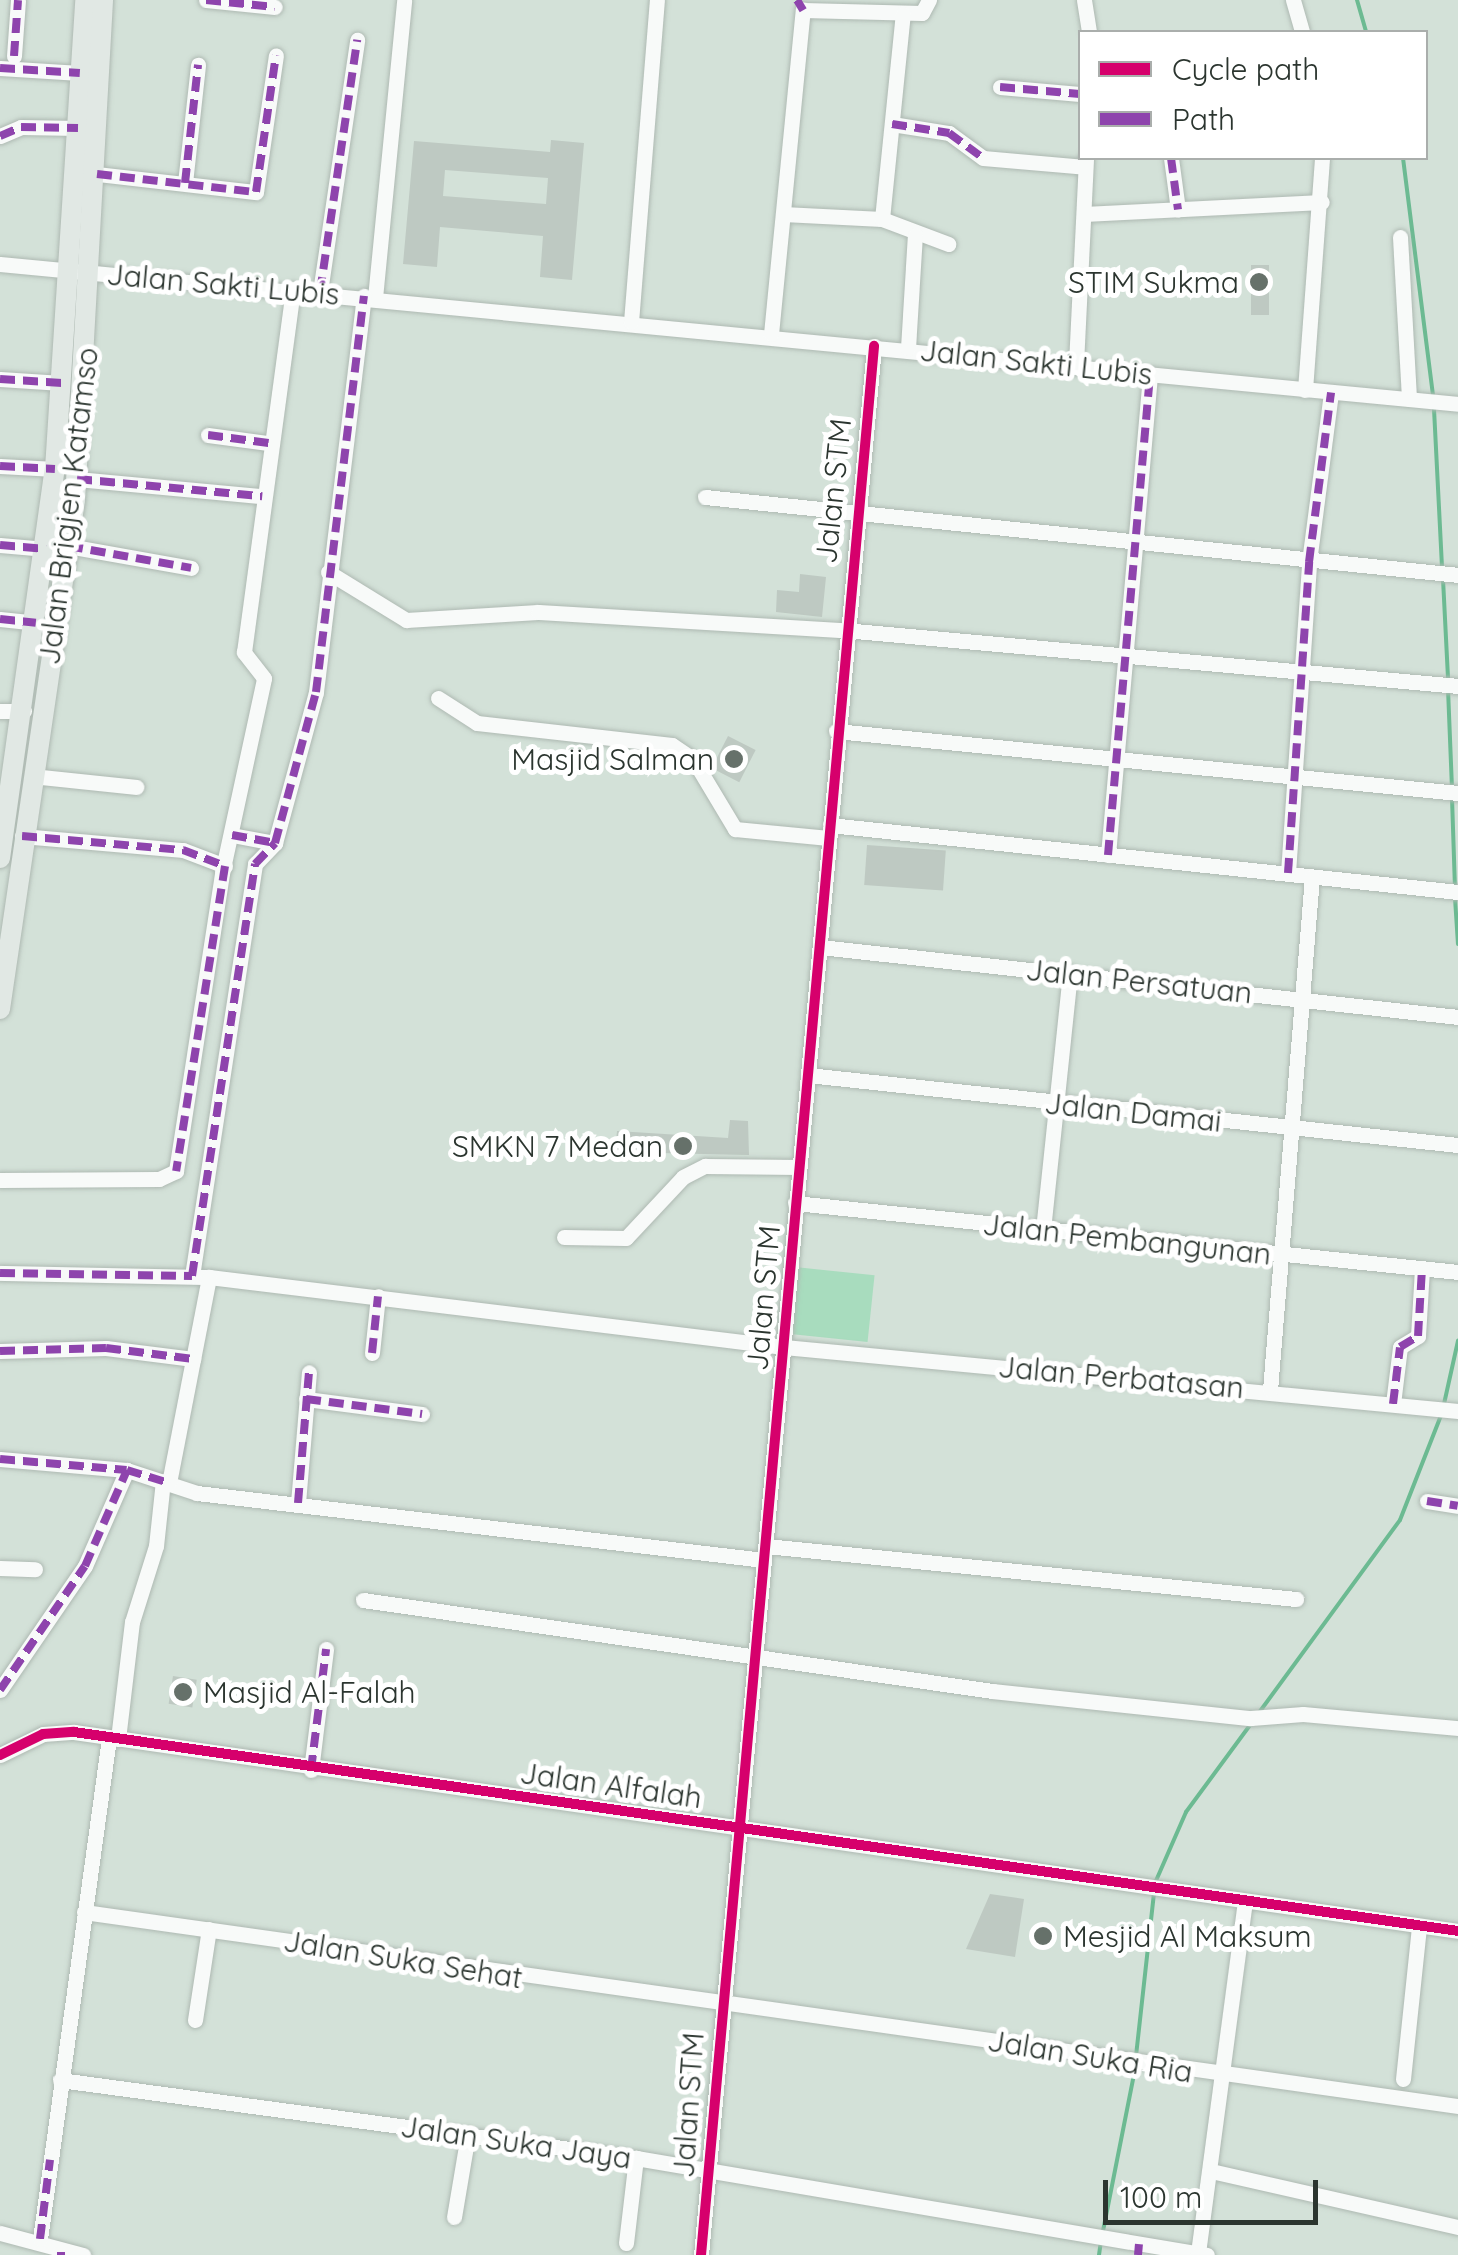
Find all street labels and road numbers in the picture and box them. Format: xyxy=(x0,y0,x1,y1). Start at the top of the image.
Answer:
street label: Jalan Sakti Lubis xyxy=(105,256,341,312)
street label: Jalan Sakti Lubis xyxy=(918,332,1154,392)
street label: Jalan Brigjen Katamso xyxy=(31,345,105,667)
street label: Jalan STM xyxy=(807,417,859,565)
street label: Jalan Persatuan xyxy=(1024,951,1254,1011)
street label: Jalan Damai xyxy=(1043,1085,1223,1139)
street label: Jalan Pembangunan xyxy=(981,1206,1273,1272)
street label: Jalan STM xyxy=(739,1224,787,1372)
street label: Jalan Perbatasan xyxy=(997,1348,1245,1406)
street label: Jalan Alfalah xyxy=(518,1754,704,1816)
street label: Jalan Suka Sehat xyxy=(281,1922,525,1996)
street label: Jalan Suka Ria xyxy=(985,2022,1195,2090)
street label: Jalan STM xyxy=(665,2031,711,2179)
street label: Jalan Suka Jaya xyxy=(398,2108,634,2176)

